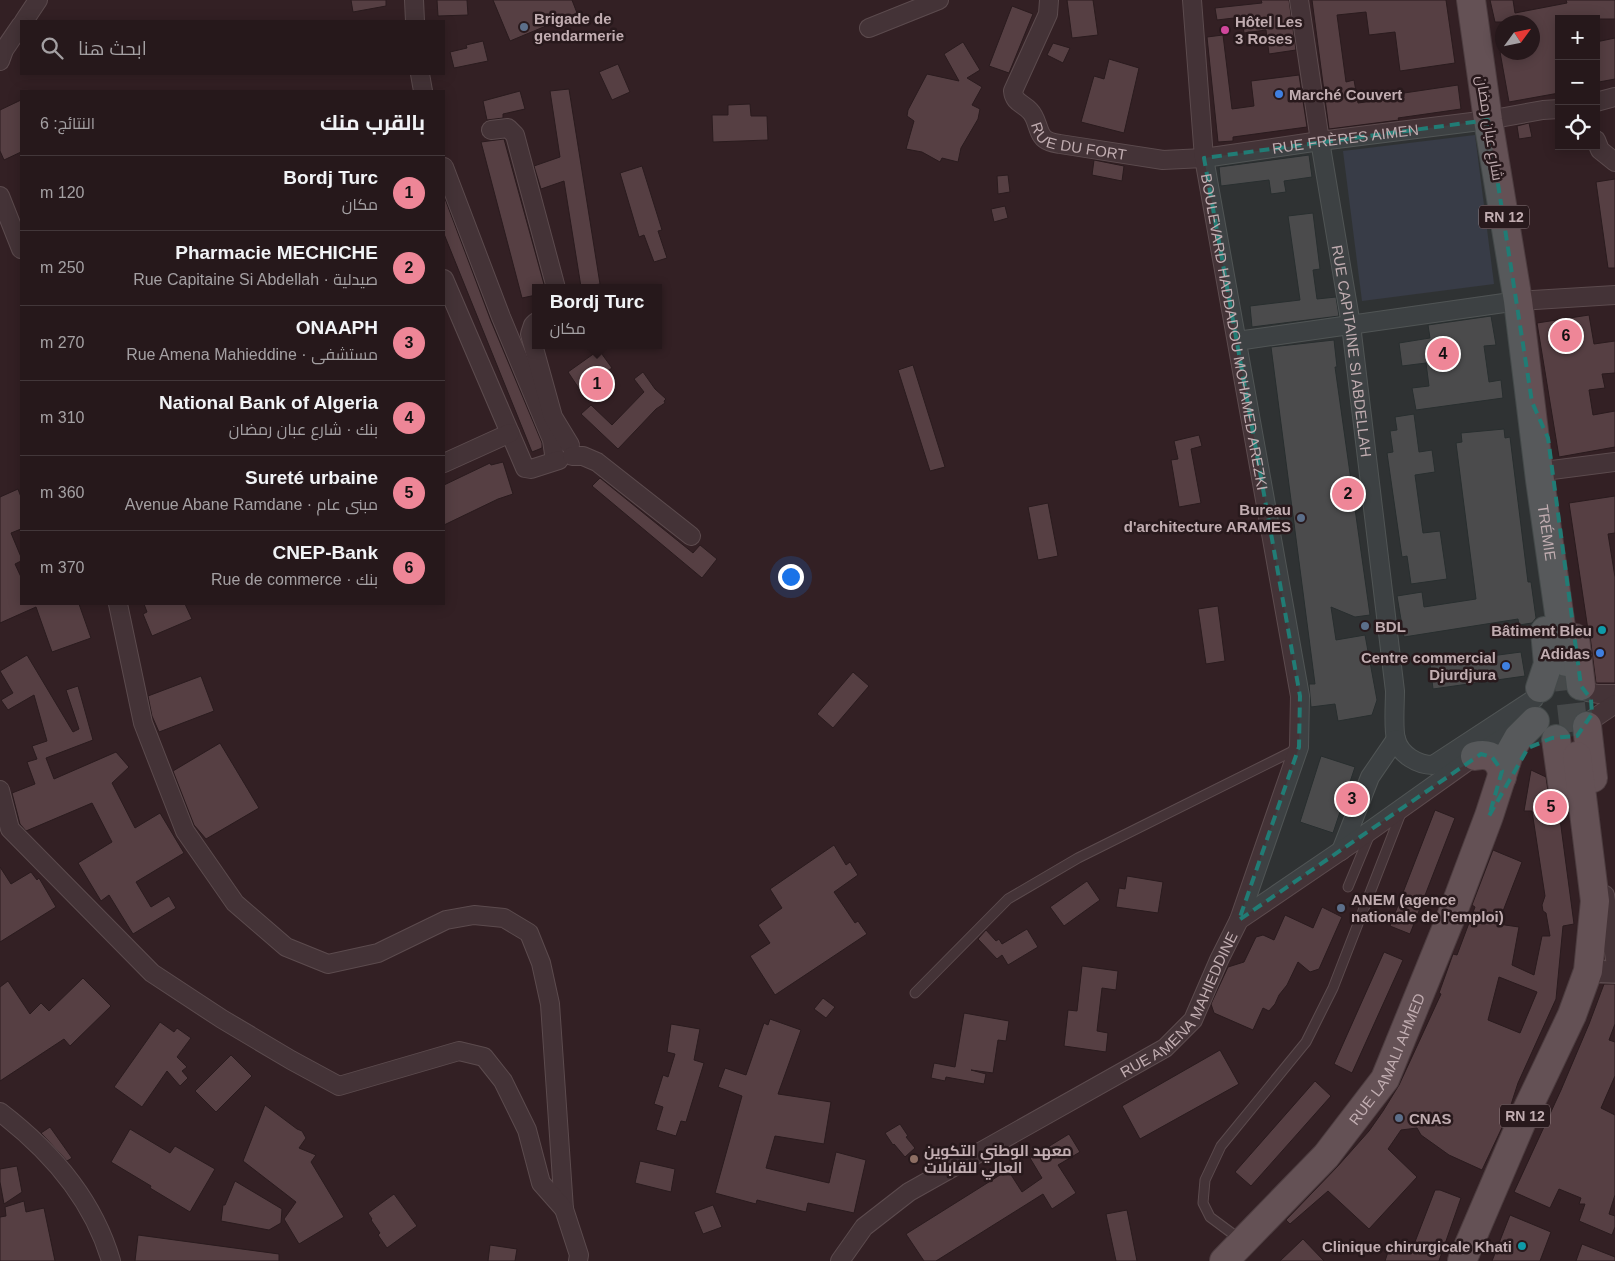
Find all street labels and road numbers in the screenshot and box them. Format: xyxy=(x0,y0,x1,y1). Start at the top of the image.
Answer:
street label: شارع عبان رمضان xyxy=(1470,74,1507,182)
street label: RUE DU FORT xyxy=(1028,120,1128,163)
street label: RUE FRÈRES AIMEN xyxy=(1271,120,1420,156)
street label: BOULEVARD HADDADOU MOHAMED AREZKI xyxy=(1198,172,1272,492)
road number: RN 12 xyxy=(1479,206,1529,228)
street label: RUE CAPITAINE SI ABDELLAH xyxy=(1329,243,1375,458)
street label: TRÉMIE xyxy=(1535,503,1560,562)
street label: RUE AMENA MAHIEDDINE xyxy=(1117,929,1240,1080)
street label: RUE LAMALI AHMED xyxy=(1345,990,1428,1128)
road number: RN 12 xyxy=(1500,1104,1550,1128)

